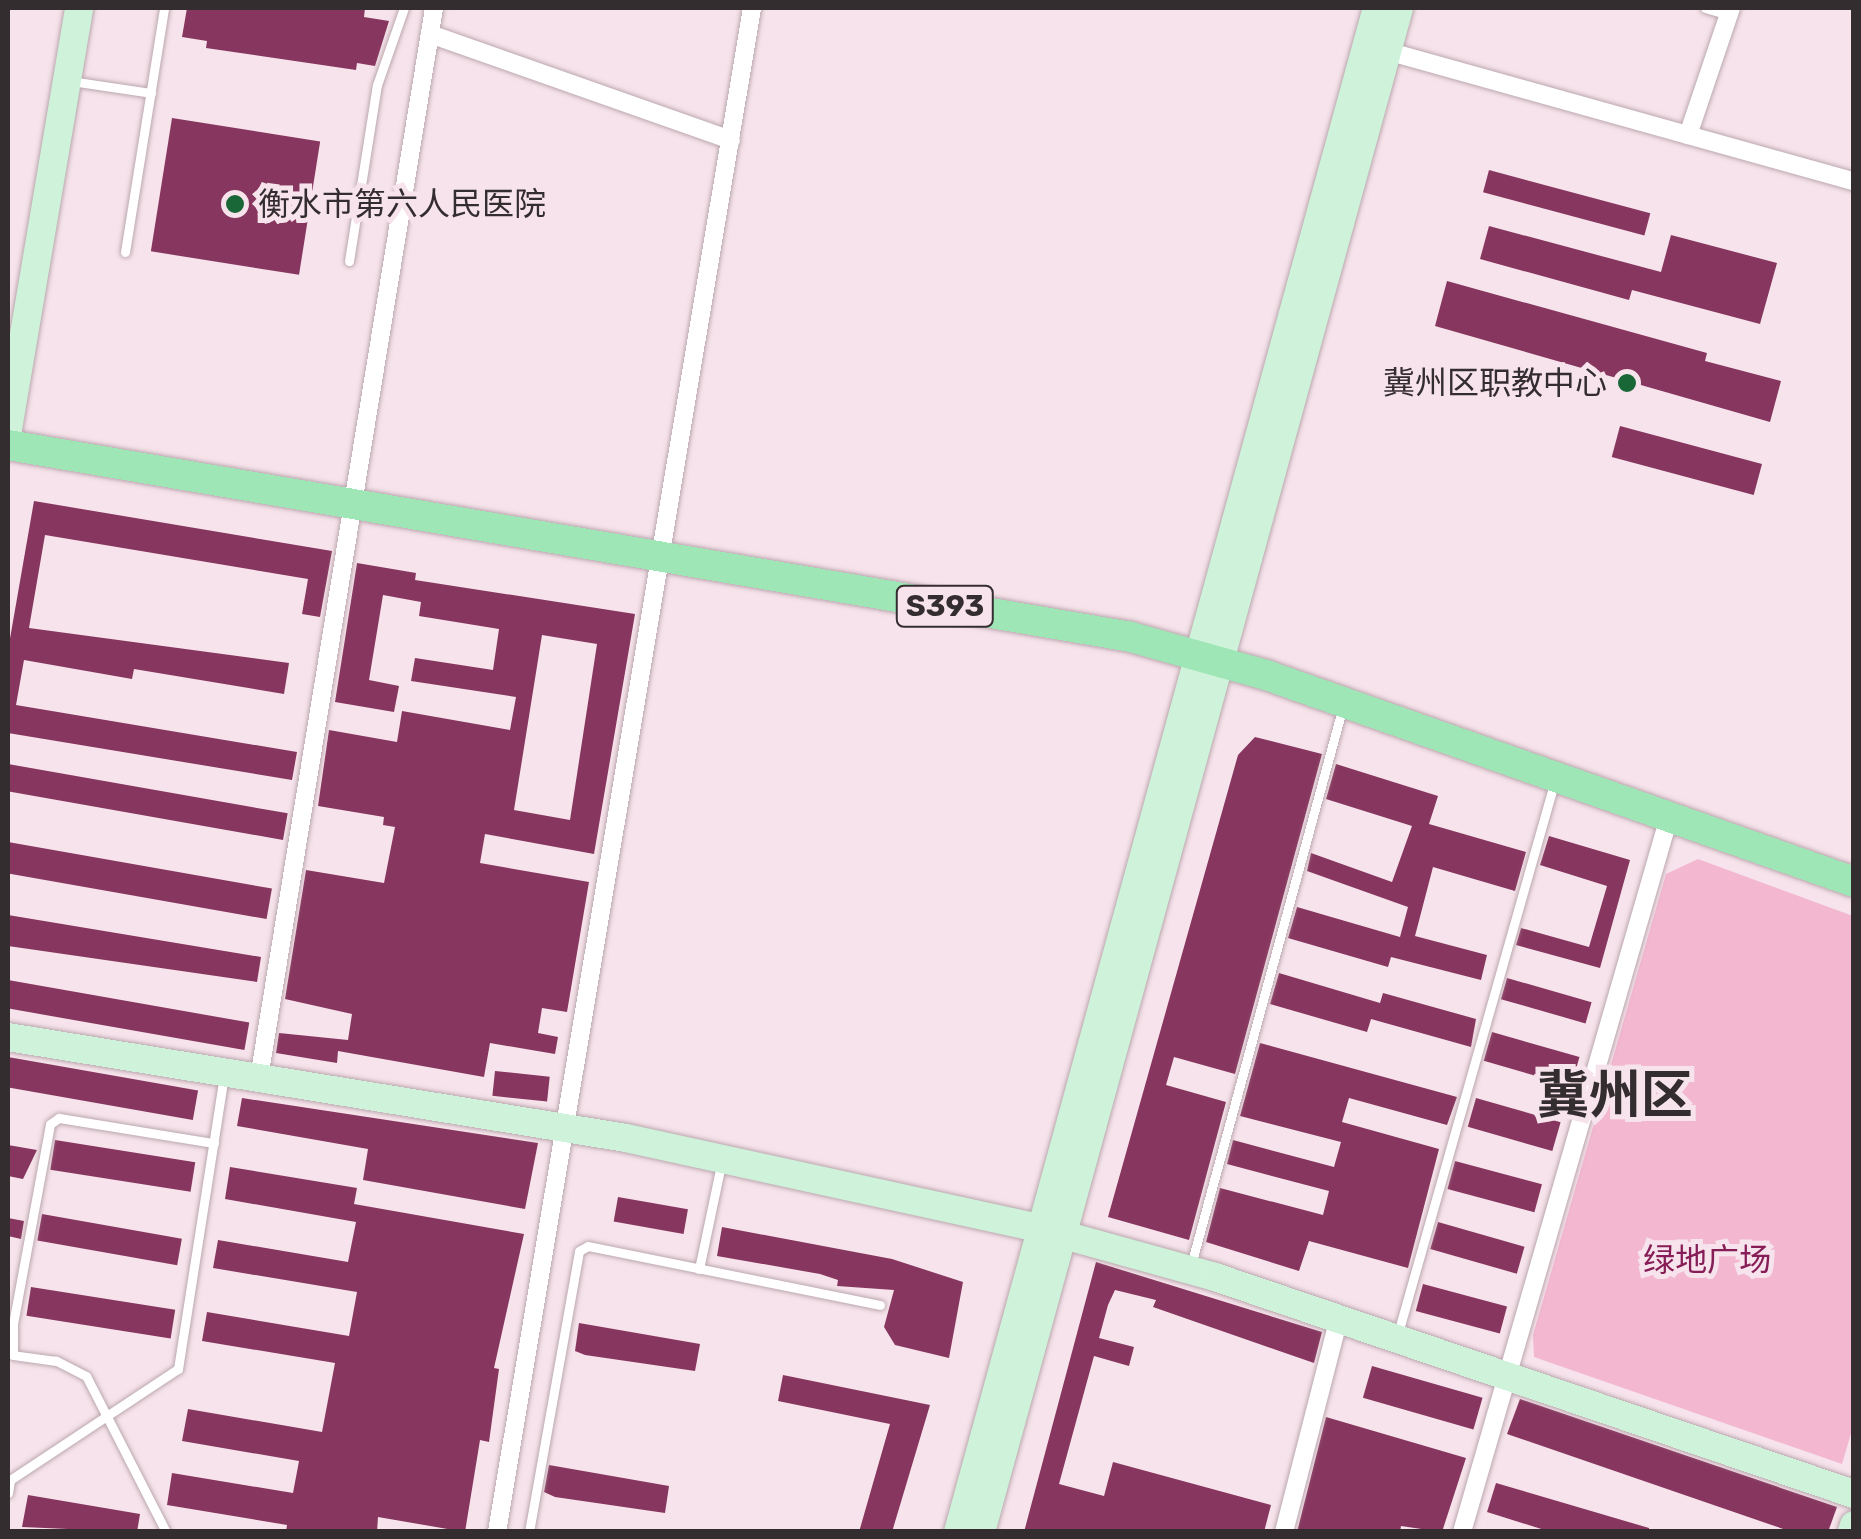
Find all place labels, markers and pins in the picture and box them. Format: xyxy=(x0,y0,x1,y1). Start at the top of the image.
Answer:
place label: 衡水市第六人民医院 xyxy=(258,185,546,223)
marker: 衡水市第六人民医院 xyxy=(222,191,248,217)
place label: 冀州区职教中心 xyxy=(1383,364,1607,402)
marker: 冀州区职教中心 xyxy=(1616,372,1638,394)

